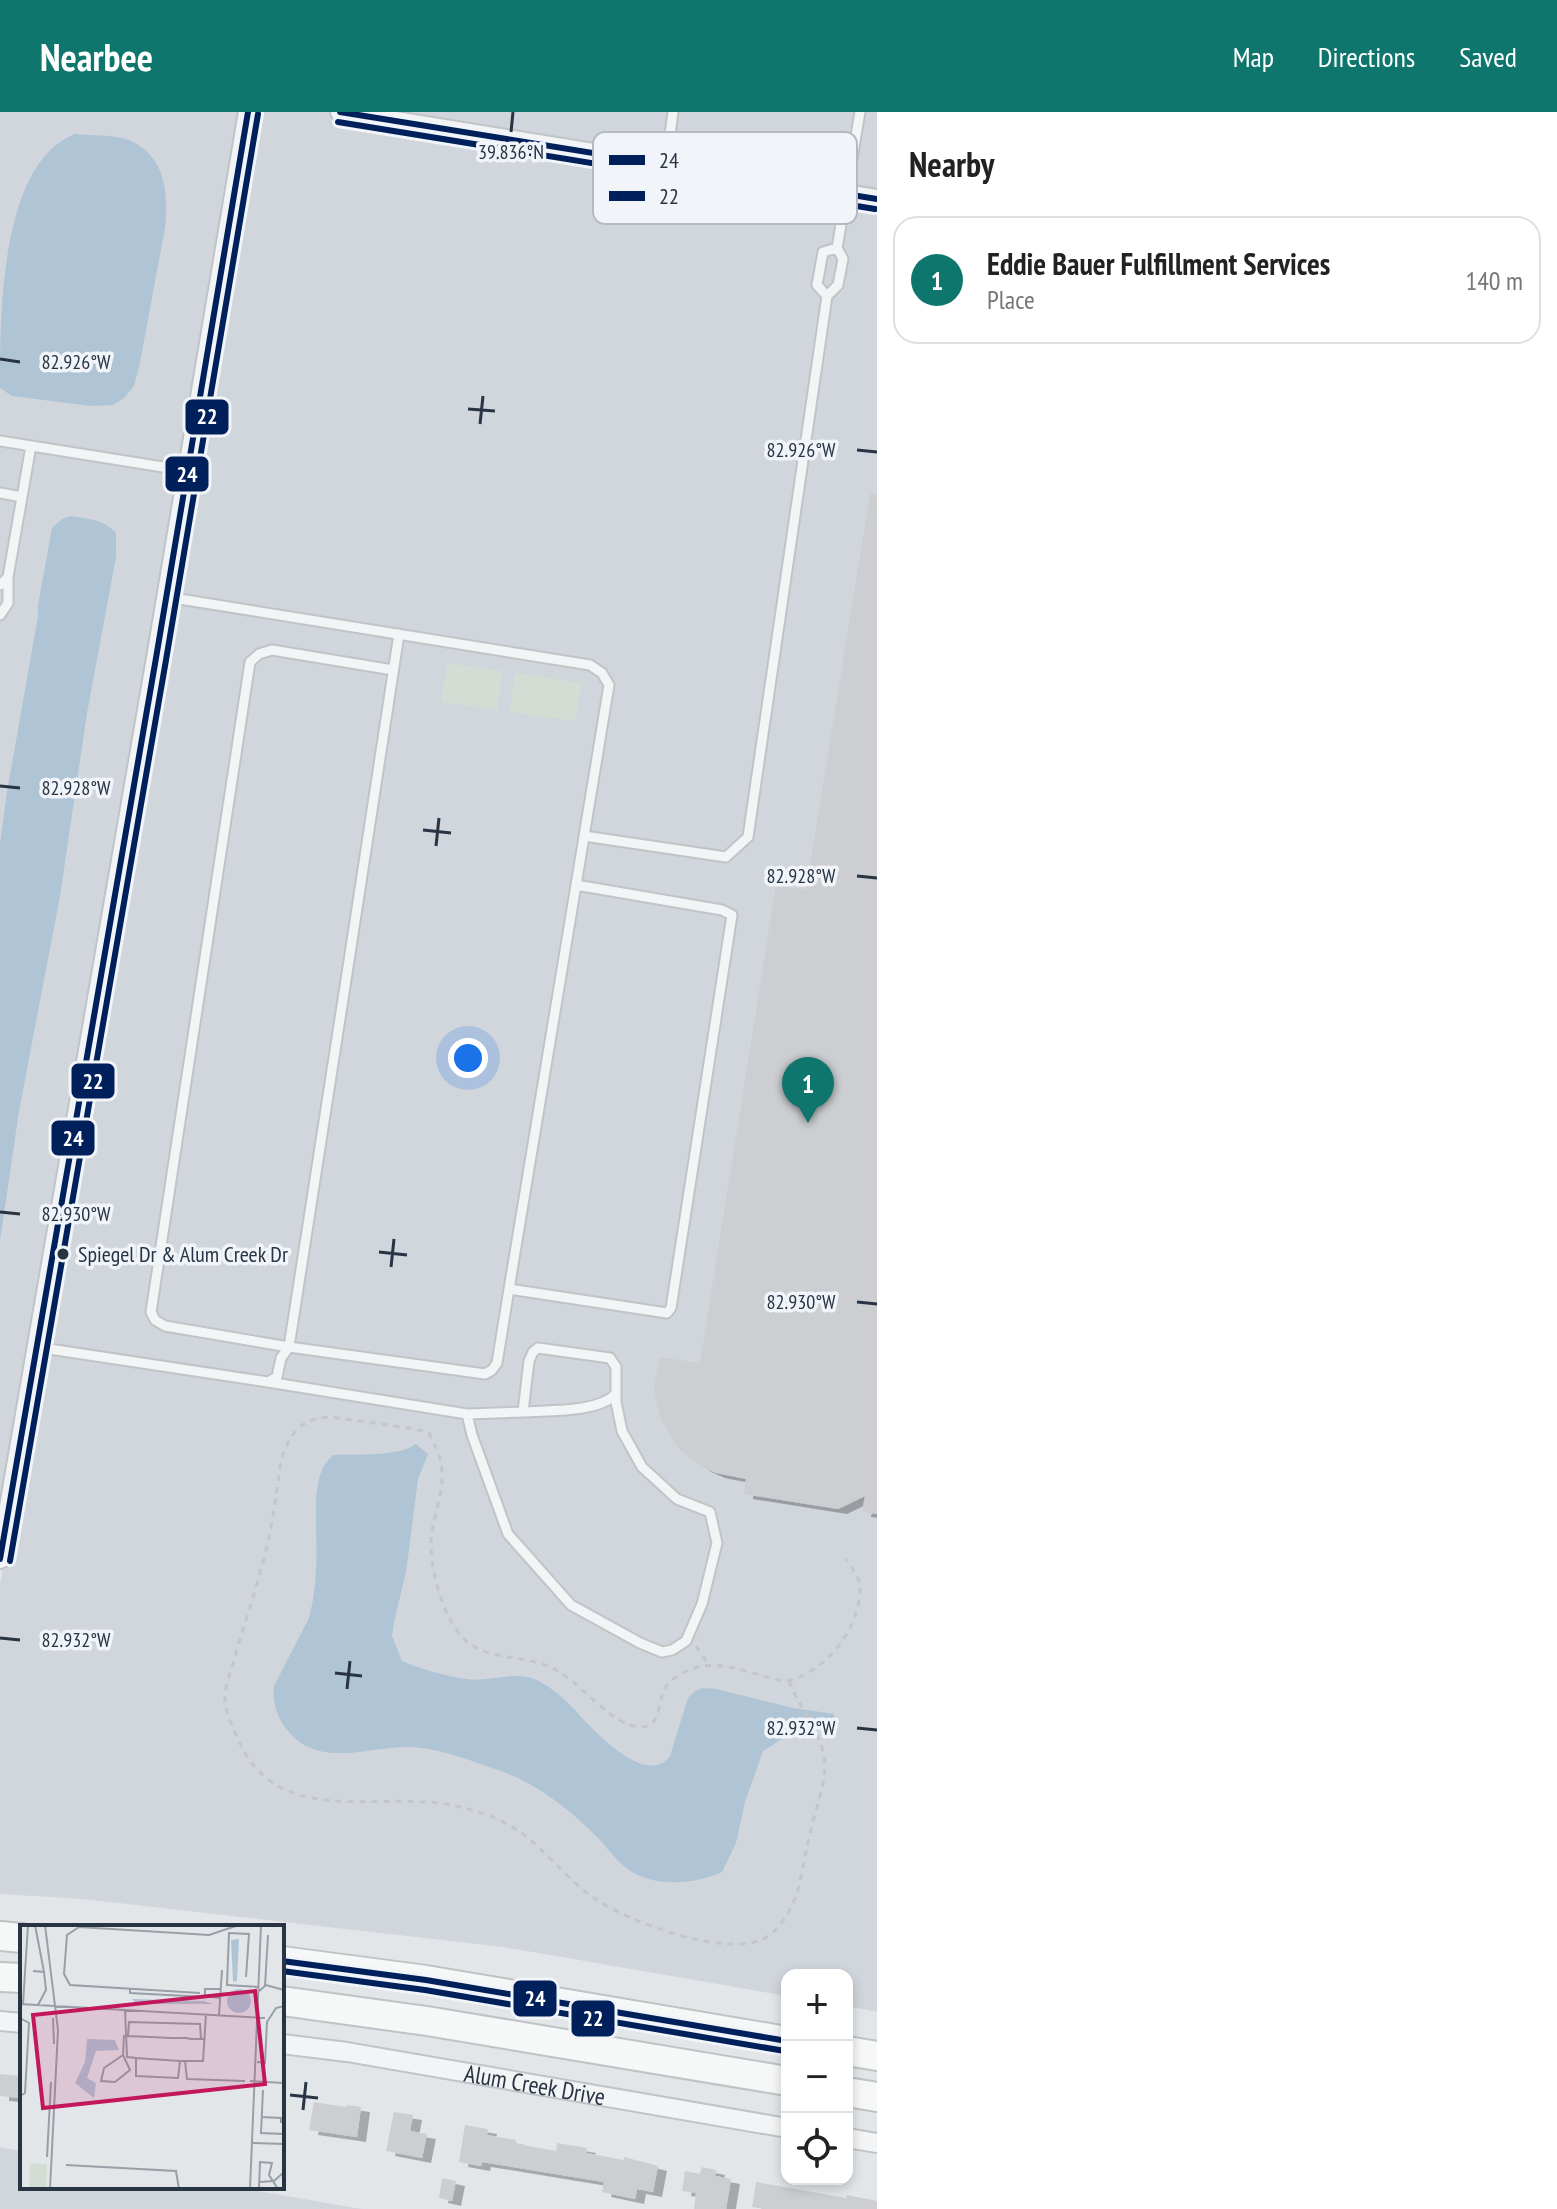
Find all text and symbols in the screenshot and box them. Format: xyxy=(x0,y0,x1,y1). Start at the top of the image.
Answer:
text: Nearbee xyxy=(40,32,153,81)
text: Map xyxy=(1233,38,1274,75)
text: Directions xyxy=(1318,38,1415,75)
text: Saved xyxy=(1459,38,1517,75)
legend xyxy=(593,132,857,224)
text: 39.836°N xyxy=(478,139,544,165)
text: Nearby xyxy=(909,142,994,186)
text: 24 xyxy=(659,146,679,174)
text: 22 xyxy=(659,182,679,210)
text: Eddie Bauer Fulfillment Services xyxy=(987,244,1330,283)
text: 1 xyxy=(931,264,943,297)
text: 140 m xyxy=(1465,264,1523,297)
text: Place xyxy=(987,283,1035,316)
text: 82.926°W xyxy=(42,349,111,375)
line badge: 22 xyxy=(184,398,230,436)
text: 22 xyxy=(196,402,218,430)
text: 82.926°W xyxy=(767,437,836,463)
line badge: 24 xyxy=(164,455,210,493)
text: 24 xyxy=(176,460,198,488)
text: 82.928°W xyxy=(42,775,111,801)
text: 82.928°W xyxy=(767,863,836,889)
your location xyxy=(448,1038,488,1078)
pin: 1 xyxy=(782,1057,834,1123)
line badge: 22 xyxy=(70,1062,116,1100)
text: 22 xyxy=(82,1067,104,1095)
line badge: 24 xyxy=(50,1119,96,1157)
text: 24 xyxy=(62,1124,84,1152)
text: 82.930°W xyxy=(42,1201,111,1227)
place label: Spiegel Dr & Alum Creek Dr xyxy=(78,1240,288,1268)
marker: Spiegel Dr & Alum Creek Dr xyxy=(55,1246,71,1262)
text: 82.930°W xyxy=(767,1289,836,1315)
text: 82.932°W xyxy=(42,1627,111,1653)
text: 82.932°W xyxy=(767,1715,836,1741)
inset map xyxy=(20,1925,284,2189)
map controls xyxy=(781,1969,853,2185)
button: + xyxy=(781,1969,853,2041)
line badge: 24 xyxy=(512,1979,558,2018)
text: 24 xyxy=(524,1984,546,2012)
line badge: 22 xyxy=(570,1999,616,2038)
text: 22 xyxy=(582,2004,604,2032)
button: − xyxy=(781,2041,853,2113)
street label: Alum Creek Drive xyxy=(462,2057,608,2112)
button: locate xyxy=(781,2113,853,2185)

